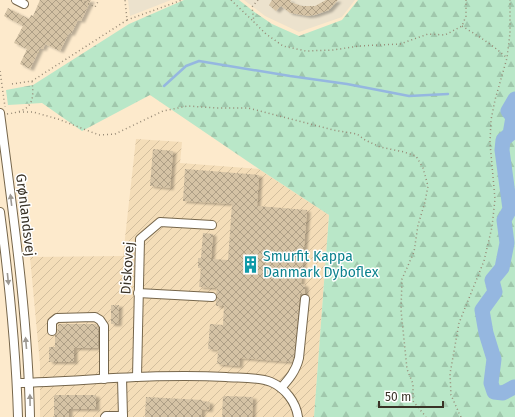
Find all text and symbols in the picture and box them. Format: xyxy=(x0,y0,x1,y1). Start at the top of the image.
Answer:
street label: Grønlandsvej xyxy=(12,173,39,257)
one-way arrow xyxy=(8,194,14,206)
street label: Diskovej xyxy=(117,241,138,295)
place label: Smurfit Kappa Danmark Dyboflex xyxy=(263,248,379,281)
building icon: Smurfit Kappa Danmark Dyboflex xyxy=(240,254,260,274)
one-way arrow xyxy=(5,273,11,285)
one-way arrow xyxy=(23,337,30,350)
scale bar xyxy=(379,383,443,409)
text: 50 m xyxy=(385,390,411,404)
one-way arrow xyxy=(27,393,33,406)

